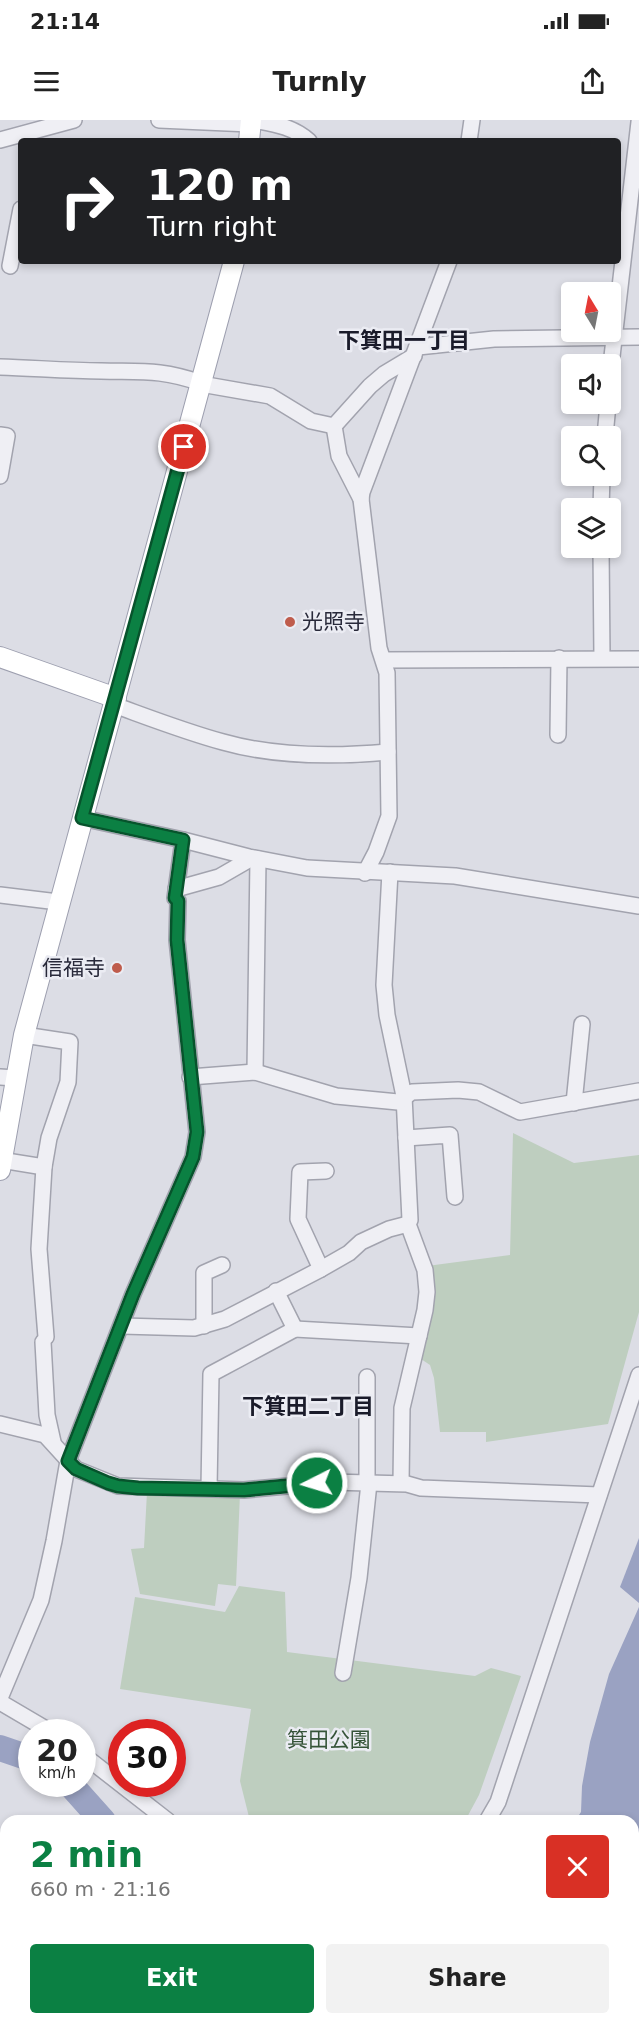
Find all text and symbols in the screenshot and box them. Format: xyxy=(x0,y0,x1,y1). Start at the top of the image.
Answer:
text: 21:14 xyxy=(30,9,100,34)
icon: menu xyxy=(30,65,63,98)
icon: share xyxy=(576,65,609,98)
text: Turnly xyxy=(272,66,367,97)
text: 120 m xyxy=(147,161,293,210)
icon: right xyxy=(48,162,126,240)
text: Turn right xyxy=(147,211,276,242)
north arrow xyxy=(561,282,621,342)
map controls xyxy=(561,282,621,558)
district label: 下箕田一丁目 xyxy=(338,328,470,353)
button: sound xyxy=(561,354,621,414)
pin xyxy=(158,421,209,472)
button: search xyxy=(561,426,621,486)
icon: arrive xyxy=(167,430,200,463)
button: layers xyxy=(561,498,621,558)
place label: 光照寺 xyxy=(302,610,365,634)
marker: 光照寺 xyxy=(283,615,297,629)
place label: 信福寺 xyxy=(42,956,105,980)
marker: 信福寺 xyxy=(110,961,124,975)
district label: 下箕田二丁目 xyxy=(242,1394,374,1419)
position arrow xyxy=(285,1451,349,1515)
speed limit sign: 30 xyxy=(108,1719,186,1797)
park label: 箕田公園 xyxy=(287,1728,371,1752)
text: 20 xyxy=(36,1733,78,1768)
text: km/h xyxy=(38,1764,76,1782)
text: 2 min xyxy=(30,1834,143,1875)
button: close xyxy=(546,1835,609,1898)
text: 660 m · 21:16 xyxy=(30,1877,171,1901)
button: Exit xyxy=(30,1944,314,2013)
button: Share xyxy=(326,1944,609,2013)

